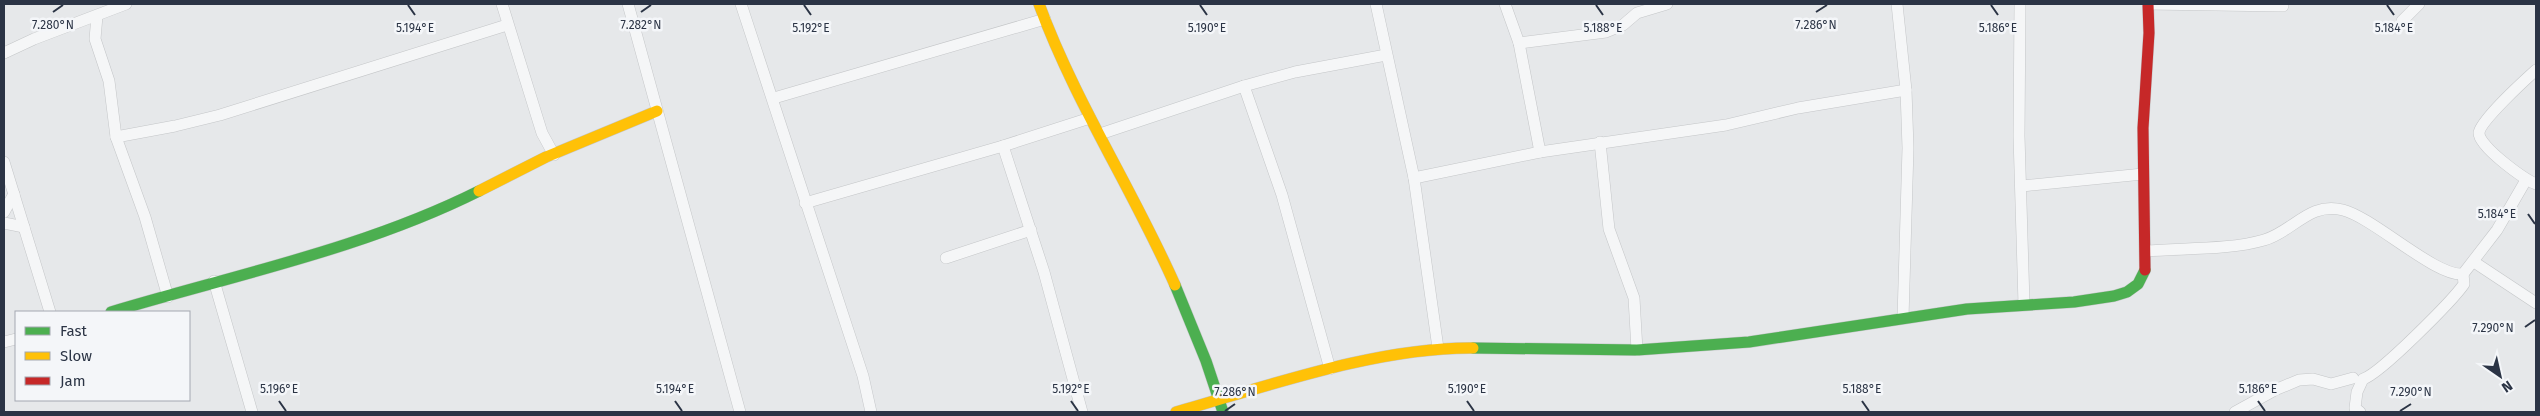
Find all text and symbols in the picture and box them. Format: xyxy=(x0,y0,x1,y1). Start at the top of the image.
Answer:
text: 7.280°N xyxy=(32,18,74,32)
text: 7.282°N xyxy=(620,18,662,32)
text: 7.286°N xyxy=(1795,18,1837,32)
text: 5.194°E xyxy=(396,21,434,35)
text: 5.192°E xyxy=(792,21,830,35)
text: 5.190°E xyxy=(1188,21,1226,35)
text: 5.188°E xyxy=(1584,21,1622,35)
text: 5.186°E xyxy=(1979,21,2017,35)
text: 5.184°E xyxy=(2375,21,2413,35)
text: 5.184°E xyxy=(2478,207,2516,221)
legend xyxy=(15,311,190,401)
text: 7.290°N xyxy=(2472,321,2514,335)
text: Fast xyxy=(60,322,87,340)
text: Slow xyxy=(60,347,92,365)
north arrow xyxy=(2475,351,2525,401)
text: Jam xyxy=(60,372,86,390)
text: N xyxy=(2498,377,2516,396)
text: 5.196°E xyxy=(260,382,298,396)
text: 5.194°E xyxy=(656,382,694,396)
text: 5.192°E xyxy=(1052,382,1090,396)
text: 5.190°E xyxy=(1448,382,1486,396)
text: 5.188°E xyxy=(1843,382,1881,396)
text: 5.186°E xyxy=(2239,382,2277,396)
text: 7.286°N xyxy=(1214,385,1256,399)
text: 7.290°N xyxy=(2390,385,2432,399)

